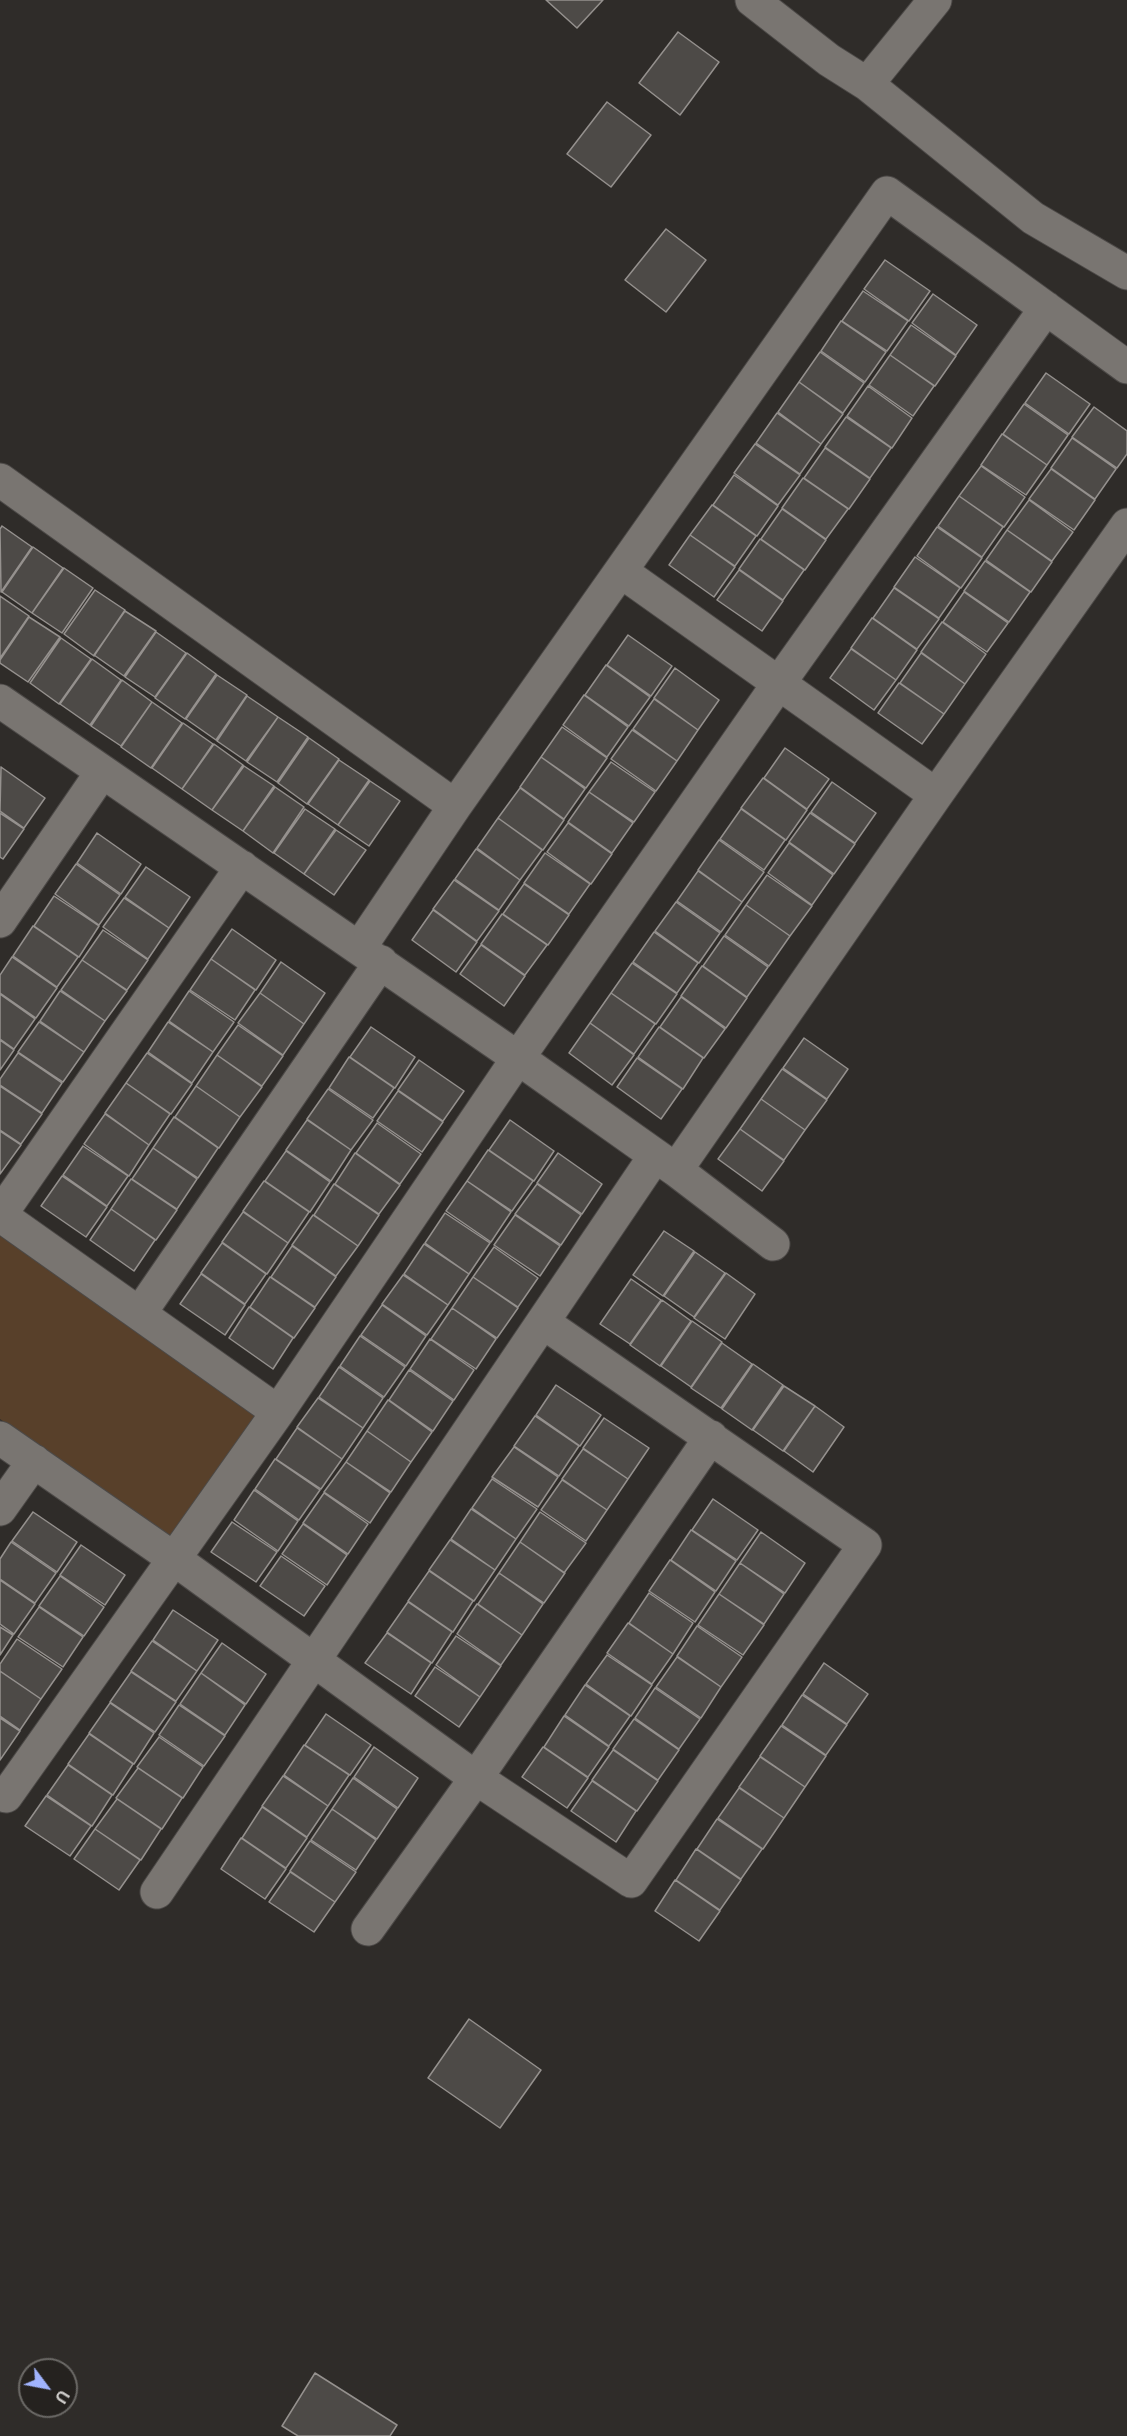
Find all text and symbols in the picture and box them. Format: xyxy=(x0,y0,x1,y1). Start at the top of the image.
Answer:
north arrow xyxy=(18,2358,78,2418)
text: U xyxy=(52,2387,72,2406)

